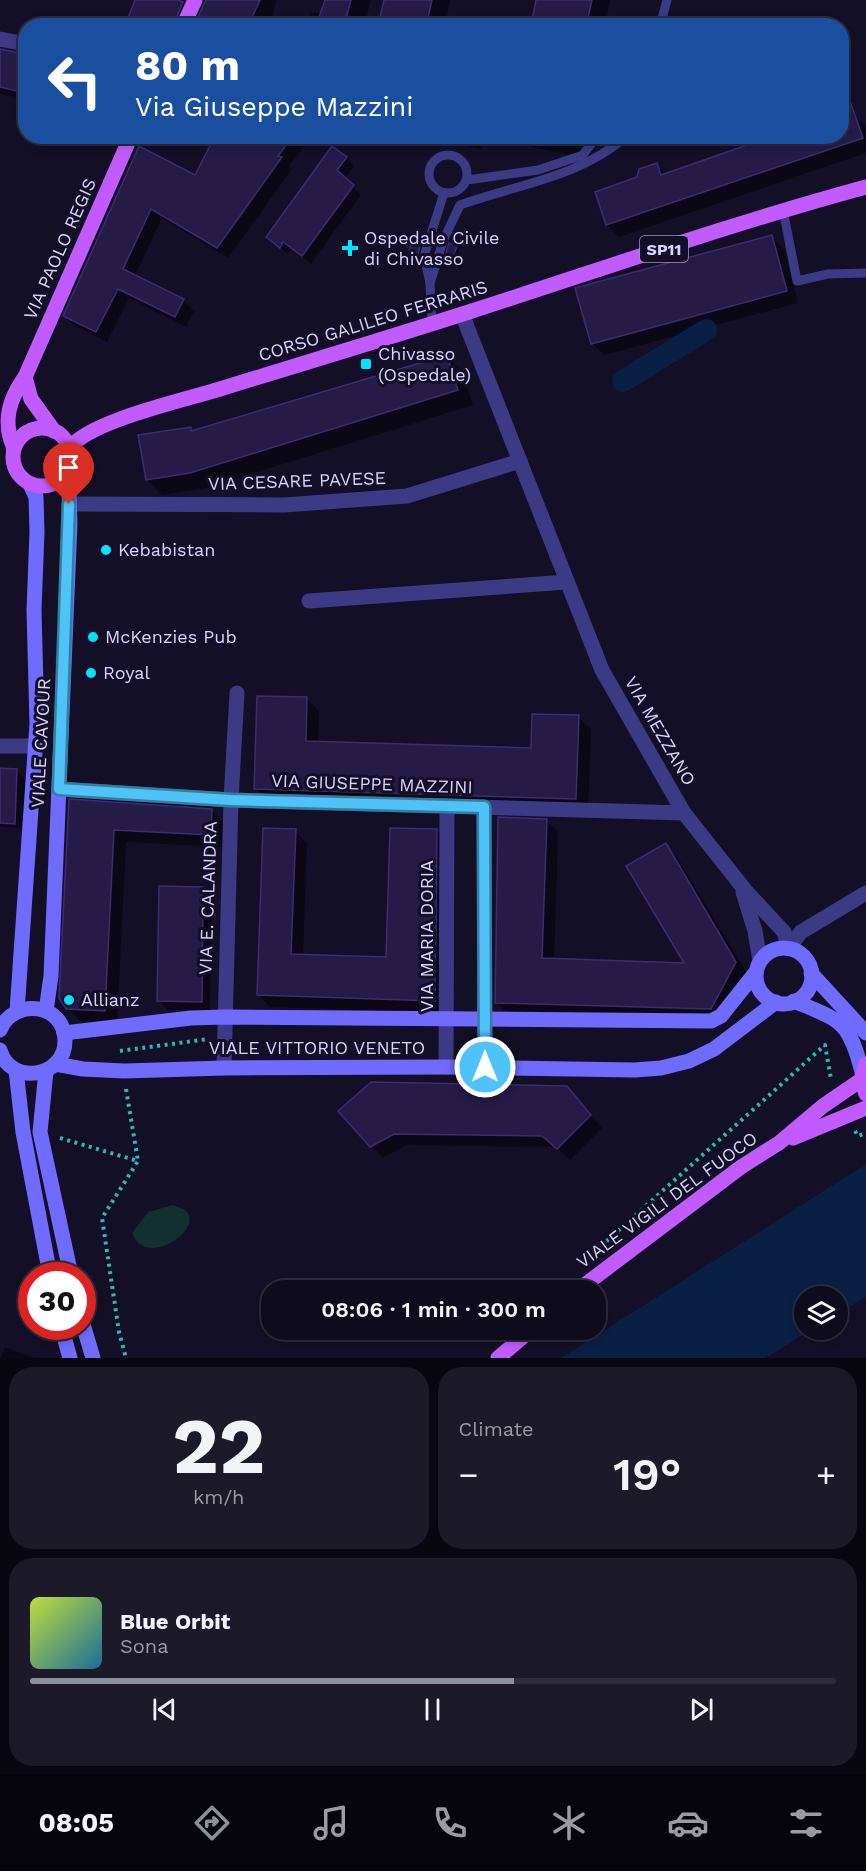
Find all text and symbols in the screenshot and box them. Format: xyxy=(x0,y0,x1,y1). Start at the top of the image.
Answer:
text: 80 m xyxy=(135,41,240,90)
icon: left xyxy=(36,42,114,120)
text: Via Giuseppe Mazzini xyxy=(135,91,413,123)
street label: VIA PAOLO REGIS xyxy=(19,175,100,323)
place label: Ospedale Civile di Chivasso xyxy=(364,227,499,269)
road number: SP11 xyxy=(640,236,688,262)
marker: Ospedale Civile di Chivasso xyxy=(341,239,359,257)
street label: CORSO GALILEO FERRARIS xyxy=(256,276,490,365)
place label: Chivasso (Ospedale) xyxy=(378,343,471,385)
marker: Chivasso (Ospedale) xyxy=(359,357,373,371)
pin xyxy=(43,442,94,504)
icon: arrive xyxy=(52,451,85,484)
street label: VIA CESARE PAVESE xyxy=(208,467,386,494)
place label: Kebabistan xyxy=(118,539,215,560)
marker: Kebabistan xyxy=(99,543,113,557)
place label: McKenzies Pub xyxy=(105,626,237,647)
marker: McKenzies Pub xyxy=(86,630,100,644)
place label: Royal xyxy=(103,662,150,683)
marker: Royal xyxy=(84,666,98,680)
street label: VIA MEZZANO xyxy=(621,673,700,789)
street label: VIALE CAVOUR xyxy=(27,678,54,808)
street label: VIA GIUSEPPE MAZZINI xyxy=(271,769,473,798)
street label: VIA E. CALANDRA xyxy=(194,821,221,975)
street label: VIA MARIA DORIA xyxy=(416,860,437,1012)
place label: Allianz xyxy=(81,989,140,1010)
marker: Allianz xyxy=(62,993,76,1007)
position arrow xyxy=(453,1035,517,1099)
street label: VIALE VITTORIO VENETO xyxy=(209,1037,425,1058)
street label: VIALE VIGILI DEL FUOCO xyxy=(572,1127,761,1272)
speed limit sign: 30 xyxy=(18,1262,96,1340)
map controls xyxy=(794,1286,848,1340)
button: layers xyxy=(794,1286,848,1340)
text: 08:06 · 1 min · 300 m xyxy=(321,1297,546,1322)
text: 22 xyxy=(172,1400,265,1492)
text: Climate xyxy=(459,1417,534,1441)
text: 19° xyxy=(613,1448,681,1501)
text: − xyxy=(459,1455,478,1494)
text: + xyxy=(816,1455,836,1494)
text: km/h xyxy=(193,1485,245,1509)
text: Blue Orbit xyxy=(120,1609,230,1634)
text: Sona xyxy=(120,1634,169,1658)
icon: previous xyxy=(148,1693,181,1726)
icon: pause xyxy=(416,1693,449,1726)
icon: next xyxy=(685,1693,718,1726)
icon: directions xyxy=(191,1802,233,1844)
icon: music xyxy=(310,1802,352,1844)
icon: phone xyxy=(429,1802,471,1844)
icon: climate xyxy=(548,1802,590,1844)
icon: car xyxy=(667,1802,709,1844)
icon: filters xyxy=(785,1802,827,1844)
text: 08:05 xyxy=(38,1807,114,1839)

